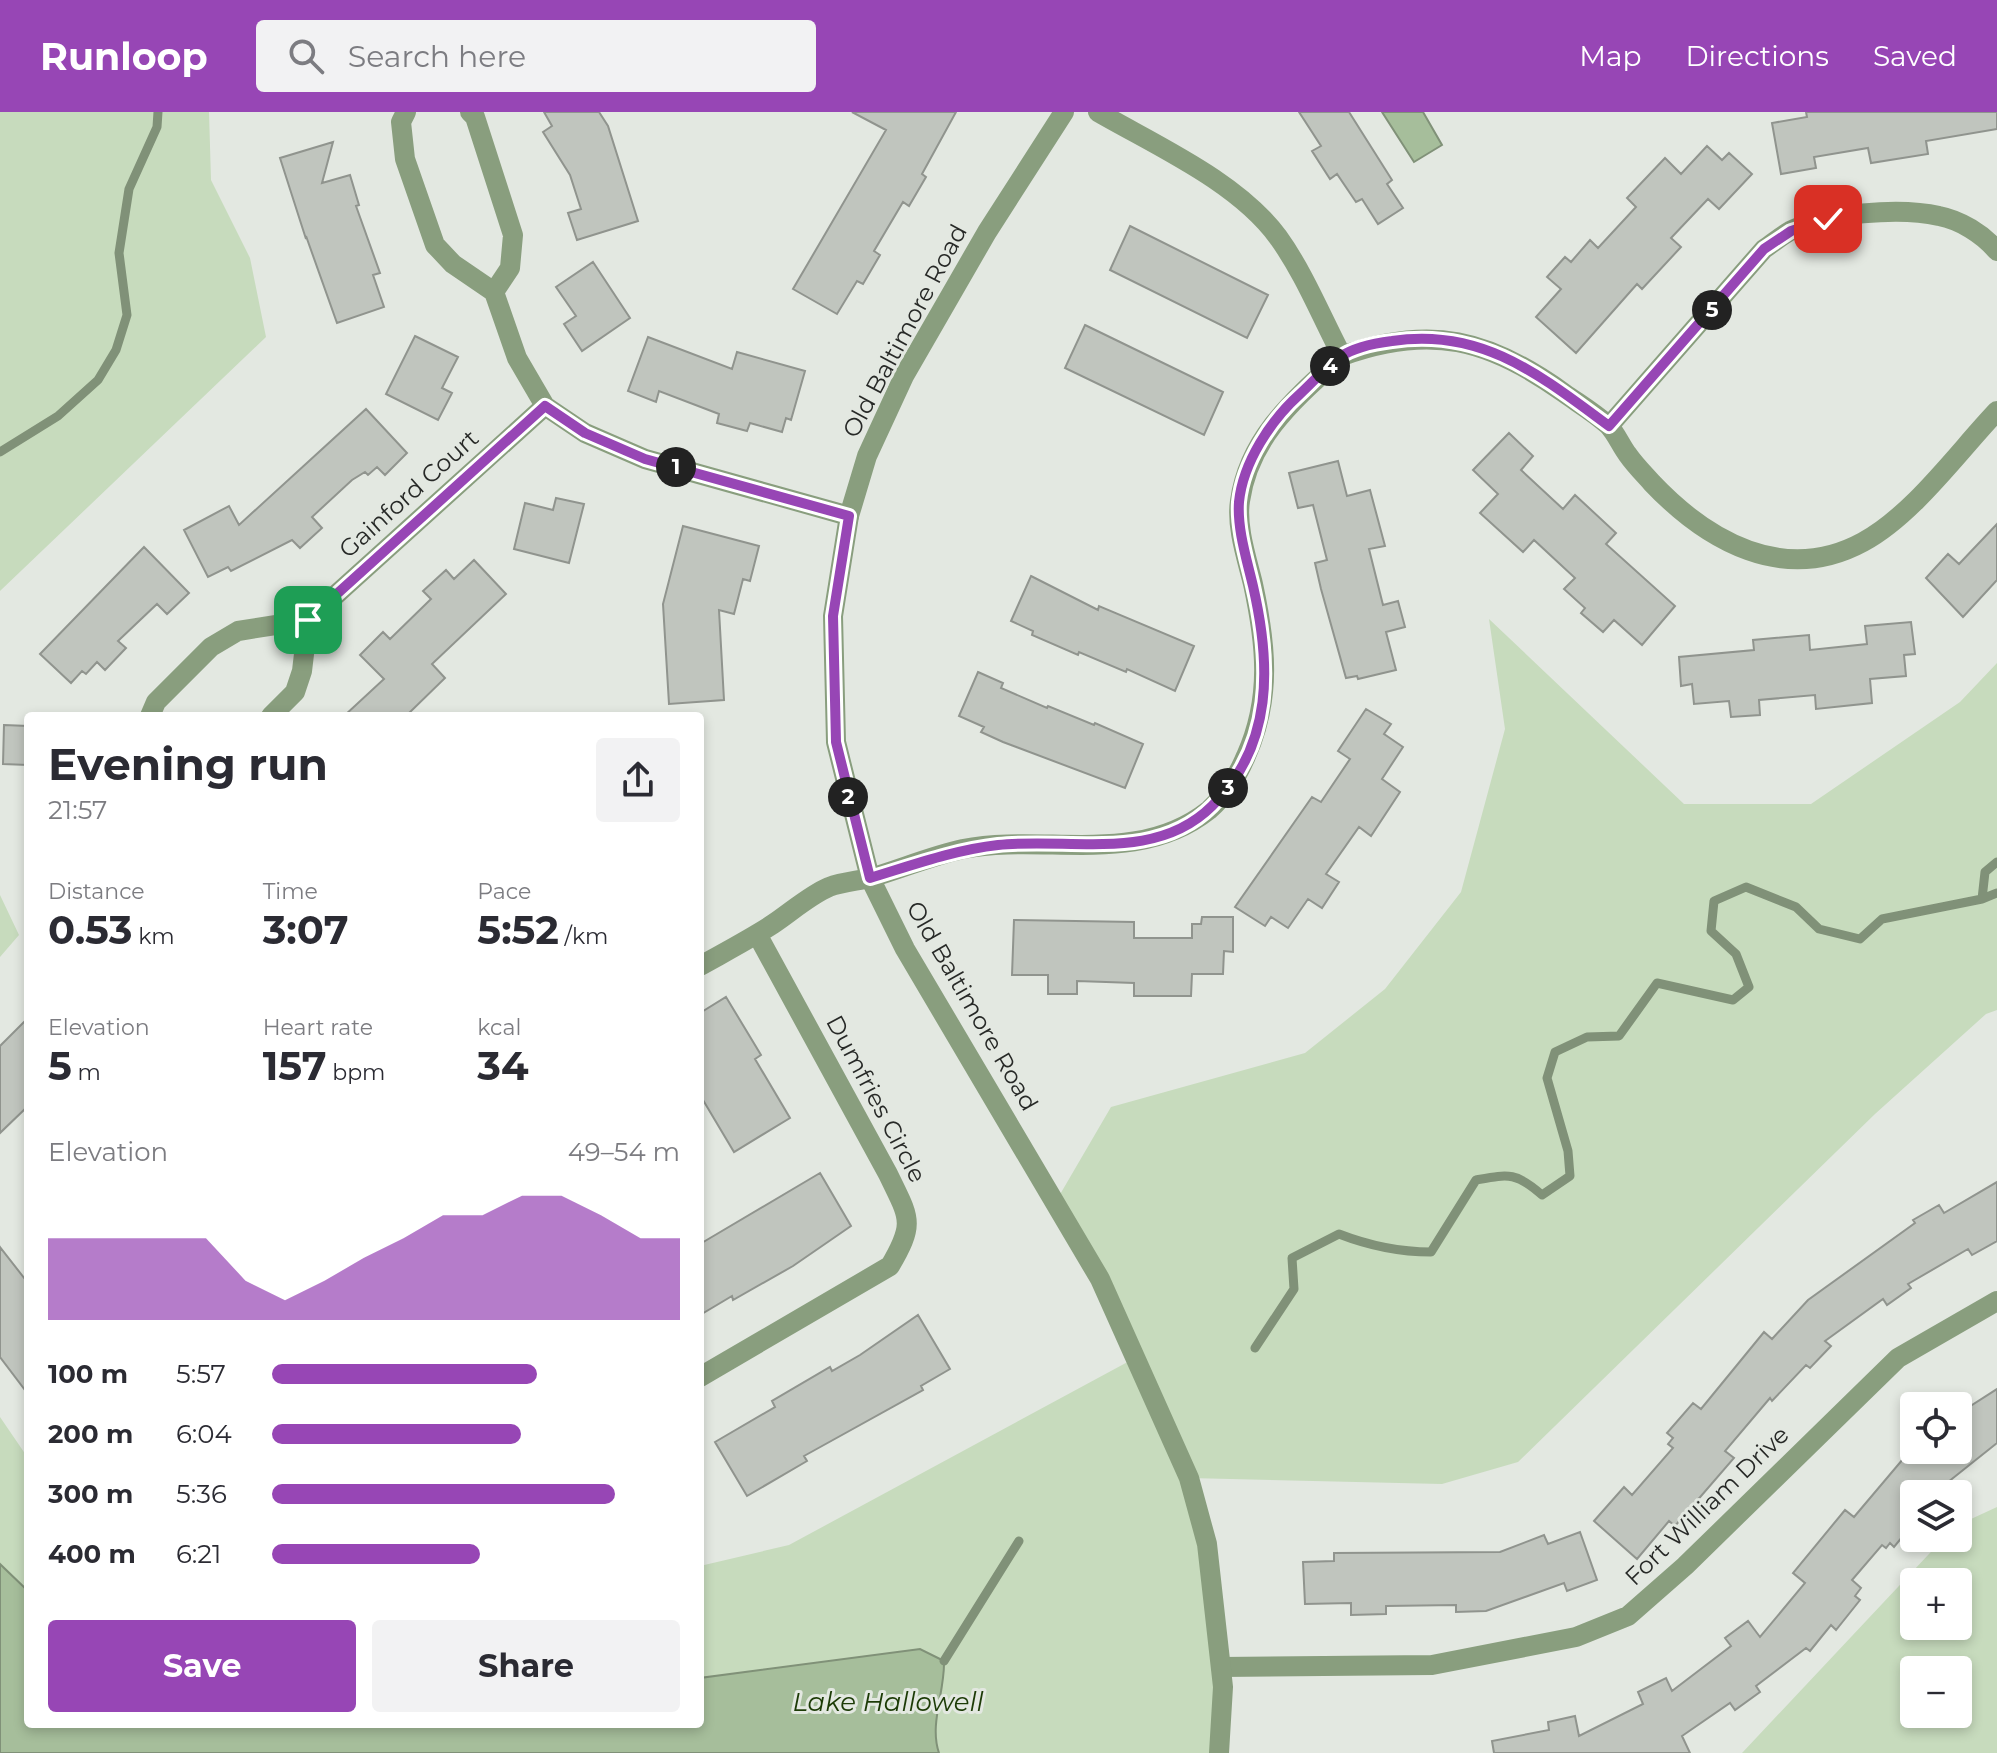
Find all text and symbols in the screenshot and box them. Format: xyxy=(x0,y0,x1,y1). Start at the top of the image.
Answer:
search box xyxy=(256,20,816,92)
text: Runloop xyxy=(40,33,208,80)
icon: search xyxy=(284,34,328,78)
text: Search here xyxy=(348,38,526,75)
text: Map xyxy=(1579,39,1641,73)
text: Directions xyxy=(1685,39,1829,73)
text: Saved xyxy=(1873,39,1957,73)
pin xyxy=(1794,185,1862,253)
icon: check xyxy=(1806,197,1850,241)
street label: Old Baltimore Road xyxy=(836,219,973,442)
pin: 5 xyxy=(1692,290,1732,330)
text: 5 xyxy=(1705,296,1719,323)
pin: 4 xyxy=(1310,346,1350,386)
text: 4 xyxy=(1322,352,1338,379)
street label: Gainford Court xyxy=(333,423,485,564)
pin: 1 xyxy=(656,447,696,487)
text: 1 xyxy=(672,453,680,480)
pin xyxy=(274,586,342,654)
icon: arrive xyxy=(286,598,330,642)
text: Evening run xyxy=(48,737,328,791)
button: share xyxy=(596,738,680,822)
pin: 3 xyxy=(1208,768,1248,808)
text: 3 xyxy=(1221,774,1235,801)
pin: 2 xyxy=(828,777,868,817)
text: 2 xyxy=(842,783,854,810)
text: 21:57 xyxy=(48,794,107,826)
text: Distance xyxy=(48,878,145,905)
text: Time xyxy=(263,878,318,905)
text: Pace xyxy=(477,878,531,905)
street label: Old Baltimore Road xyxy=(901,896,1044,1116)
text: 0.53 xyxy=(48,905,132,954)
text: 3:07 xyxy=(263,905,349,954)
text: 5:52 xyxy=(477,905,559,954)
text: km xyxy=(132,923,175,950)
text: /km xyxy=(559,923,608,950)
street label: Dumfries Circle xyxy=(820,1010,933,1187)
text: Elevation xyxy=(48,1014,150,1041)
text: Heart rate xyxy=(263,1014,373,1041)
text: kcal xyxy=(477,1014,521,1041)
text: 5 xyxy=(48,1041,72,1090)
text: 157 xyxy=(263,1041,326,1090)
text: 34 xyxy=(477,1041,529,1090)
text: m xyxy=(72,1059,101,1086)
text: bpm xyxy=(326,1059,385,1086)
text: Elevation xyxy=(48,1136,168,1168)
text: 49–54 m xyxy=(568,1136,680,1168)
text: 100 m xyxy=(48,1358,128,1390)
text: 5:57 xyxy=(176,1358,226,1390)
map controls xyxy=(1900,1392,1972,1728)
button: locate xyxy=(1900,1392,1972,1464)
text: 200 m xyxy=(48,1418,133,1450)
text: 6:04 xyxy=(176,1418,232,1450)
street label: Fort William Drive xyxy=(1619,1420,1795,1591)
text: 300 m xyxy=(48,1478,133,1510)
text: 5:36 xyxy=(176,1478,227,1510)
button: layers xyxy=(1900,1480,1972,1552)
text: 400 m xyxy=(48,1538,136,1570)
text: 6:21 xyxy=(176,1538,222,1570)
button: + xyxy=(1900,1568,1972,1640)
button: Save xyxy=(48,1620,356,1712)
button: Share xyxy=(372,1620,680,1712)
button: − xyxy=(1900,1656,1972,1728)
water label: Lake Hallowell xyxy=(793,1686,983,1718)

